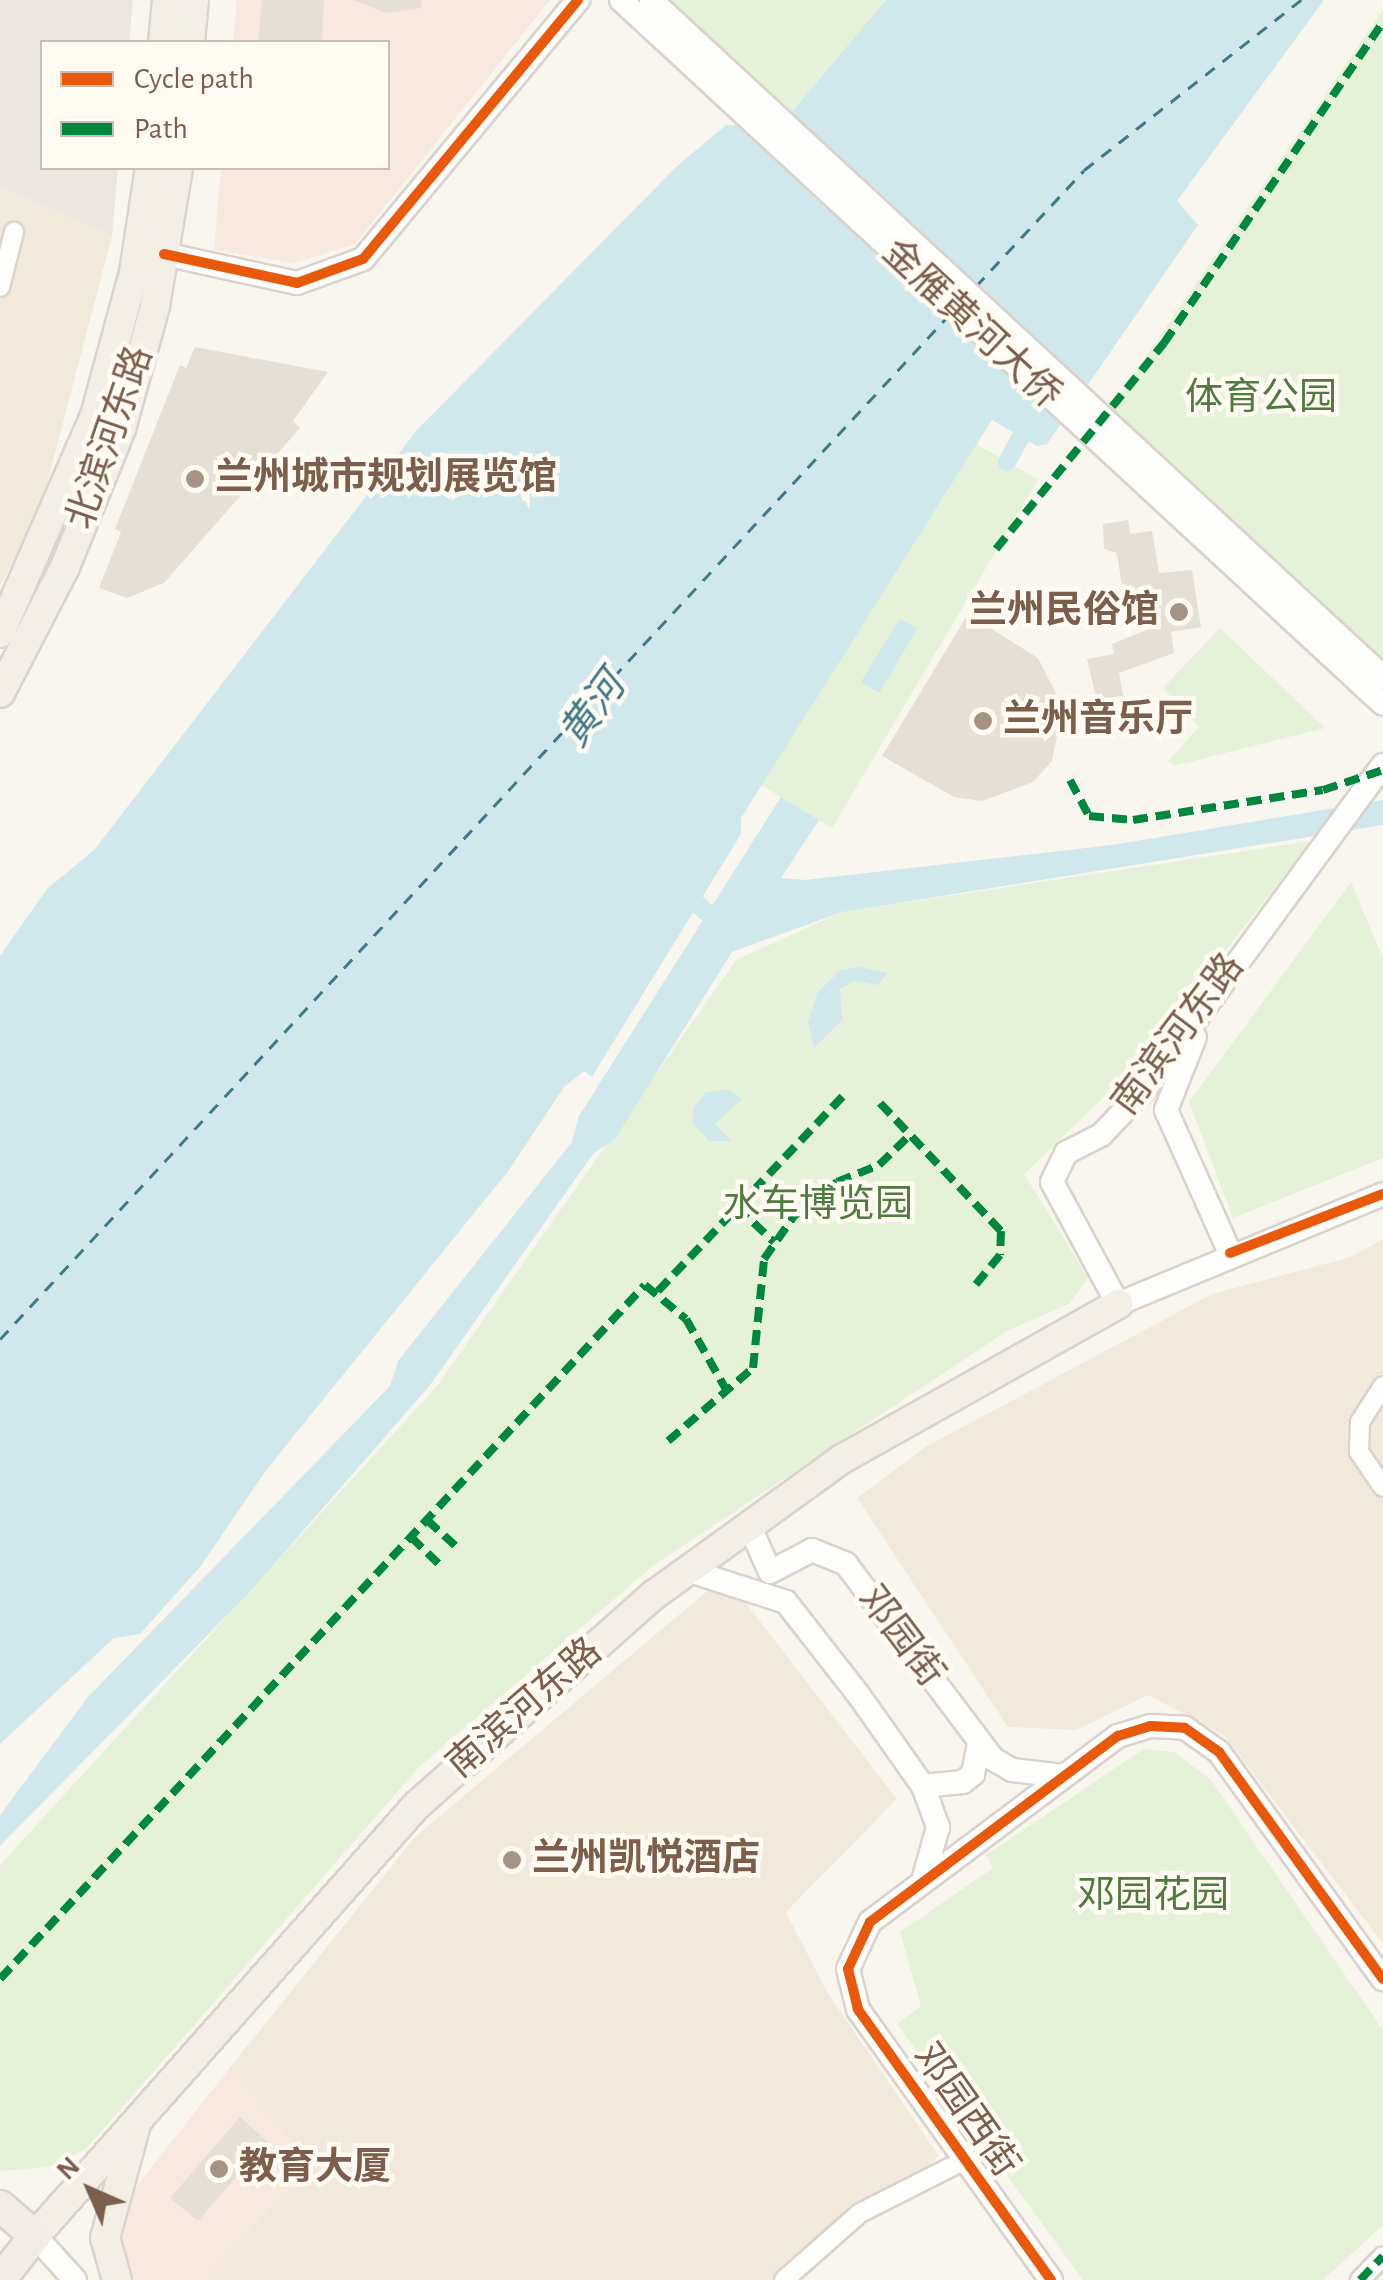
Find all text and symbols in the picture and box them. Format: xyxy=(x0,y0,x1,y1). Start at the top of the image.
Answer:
legend xyxy=(40,40,390,170)
text: Cycle path xyxy=(134,64,254,94)
text: Path xyxy=(134,114,188,144)
street label: 金雁黄河大侨 xyxy=(872,231,1070,419)
street label: 北滨河东路 xyxy=(59,341,163,535)
park label: 体育公园 xyxy=(1185,376,1337,422)
place label: 兰州城市规划展览馆 xyxy=(215,456,557,502)
marker: 兰州城市规划展览馆 xyxy=(184,468,206,490)
place label: 兰州民俗馆 xyxy=(969,589,1159,635)
marker: 兰州民俗馆 xyxy=(1168,601,1190,623)
water label: 黄河 xyxy=(550,664,636,756)
place label: 兰州音乐厅 xyxy=(1003,698,1193,744)
marker: 兰州音乐厅 xyxy=(972,710,994,732)
street label: 南滨河东路 xyxy=(1104,945,1254,1125)
park label: 水车博览园 xyxy=(723,1183,913,1229)
street label: 邓园街 xyxy=(847,1578,953,1696)
street label: 南滨河东路 xyxy=(438,1629,612,1789)
place label: 兰州凯悦酒店 xyxy=(532,1837,760,1883)
marker: 兰州凯悦酒店 xyxy=(501,1849,523,1871)
park label: 邓园花园 xyxy=(1077,1874,1229,1920)
street label: 邓园西街 xyxy=(903,2036,1027,2186)
north arrow xyxy=(40,2140,140,2240)
place label: 教育大厦 xyxy=(239,2146,391,2192)
text: N xyxy=(52,2152,86,2186)
marker: 教育大厦 xyxy=(208,2158,230,2180)

